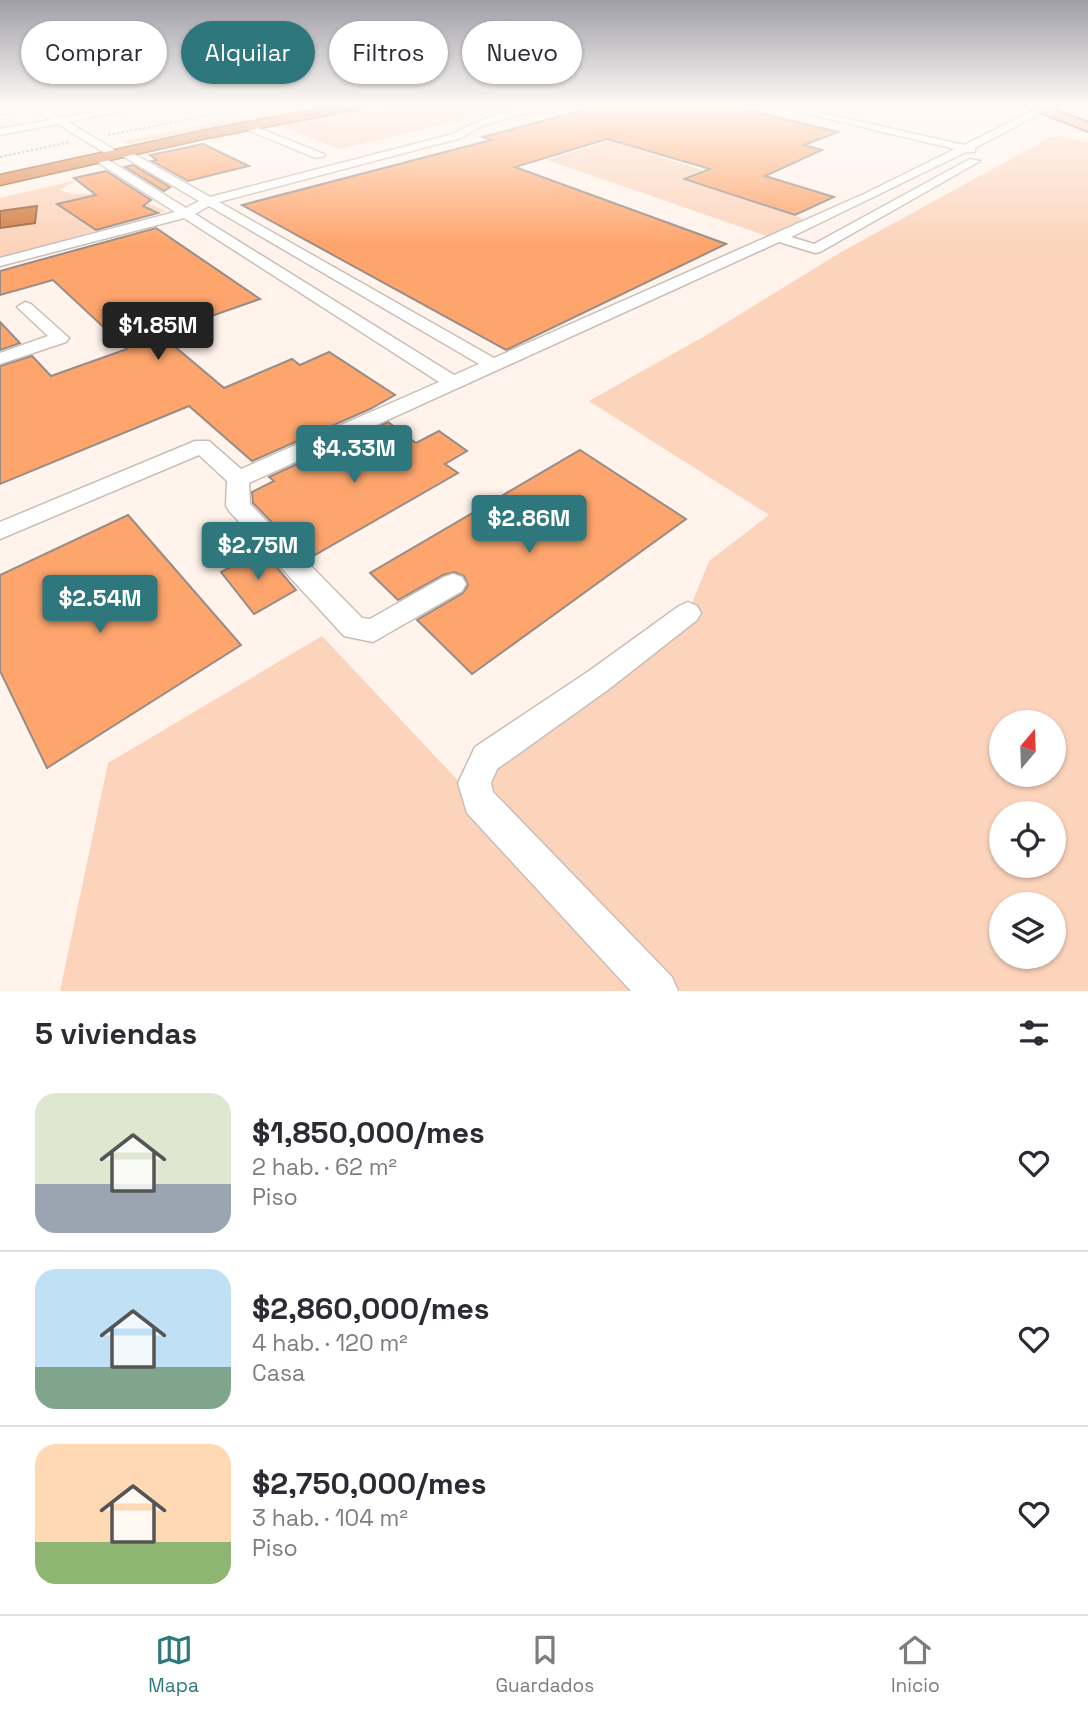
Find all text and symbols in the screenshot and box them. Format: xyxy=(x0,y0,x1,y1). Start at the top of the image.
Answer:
chip: Comprar xyxy=(21,21,167,84)
chip: Alquilar xyxy=(181,21,315,84)
chip: Filtros xyxy=(329,21,448,84)
chip: Nuevo xyxy=(462,21,582,84)
pin: $1.85M xyxy=(101,302,215,362)
text: $1.85M xyxy=(118,310,198,340)
pin: $4.33M xyxy=(297,426,411,485)
text: $4.33M xyxy=(312,433,396,463)
pin: $2.86M xyxy=(472,496,586,555)
text: $2.86M xyxy=(488,503,570,533)
pin: $2.75M xyxy=(201,522,315,582)
text: $2.75M xyxy=(218,530,298,560)
pin: $2.54M xyxy=(43,576,157,635)
text: $2.54M xyxy=(58,583,142,613)
north arrow xyxy=(989,710,1066,788)
map controls xyxy=(989,710,1066,969)
button: locate xyxy=(989,801,1066,878)
button: layers xyxy=(989,892,1066,969)
text: 5 viviendas xyxy=(35,1014,197,1053)
icon: filters xyxy=(1015,1014,1053,1052)
text: $1,850,000/mes xyxy=(252,1113,485,1152)
icon: home xyxy=(91,1121,175,1205)
icon: heart xyxy=(1015,1144,1053,1182)
text: 2 hab. · 62 m² xyxy=(252,1152,397,1182)
text: Piso xyxy=(252,1182,298,1212)
text: $2,860,000/mes xyxy=(252,1289,490,1328)
icon: home xyxy=(91,1297,175,1381)
icon: heart xyxy=(1015,1320,1053,1358)
text: 4 hab. · 120 m² xyxy=(252,1328,408,1358)
text: Casa xyxy=(252,1358,305,1388)
text: $2,750,000/mes xyxy=(252,1464,487,1503)
icon: home xyxy=(91,1472,175,1556)
icon: heart xyxy=(1015,1495,1053,1533)
text: 3 hab. · 104 m² xyxy=(252,1503,408,1533)
text: Piso xyxy=(252,1533,298,1563)
tab: Mapa xyxy=(148,1631,199,1698)
tab: Guardados xyxy=(495,1631,594,1698)
tab: Inicio xyxy=(891,1631,940,1698)

